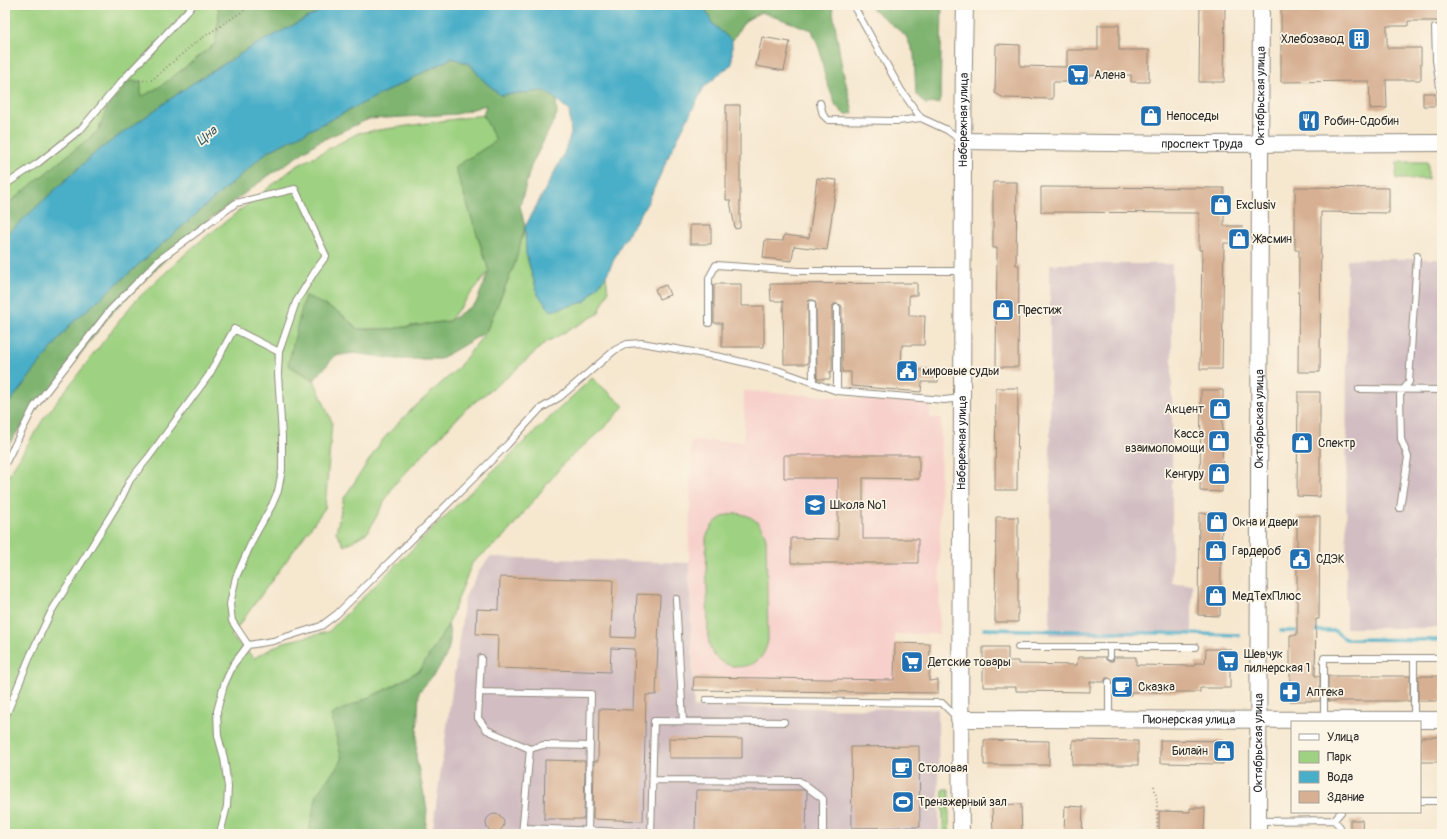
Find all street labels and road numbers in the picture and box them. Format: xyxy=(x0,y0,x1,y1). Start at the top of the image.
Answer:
street label: Октябрьская улица xyxy=(1253,46,1269,146)
street label: Набережная улица xyxy=(956,72,972,167)
street label: проспект Труда xyxy=(1161,137,1243,152)
street label: Октябрьская улица xyxy=(1252,369,1267,469)
street label: Набережная улица xyxy=(954,395,970,490)
street label: Октябрьская улица xyxy=(1251,693,1266,793)
street label: Пионерская улица xyxy=(1143,712,1236,728)

